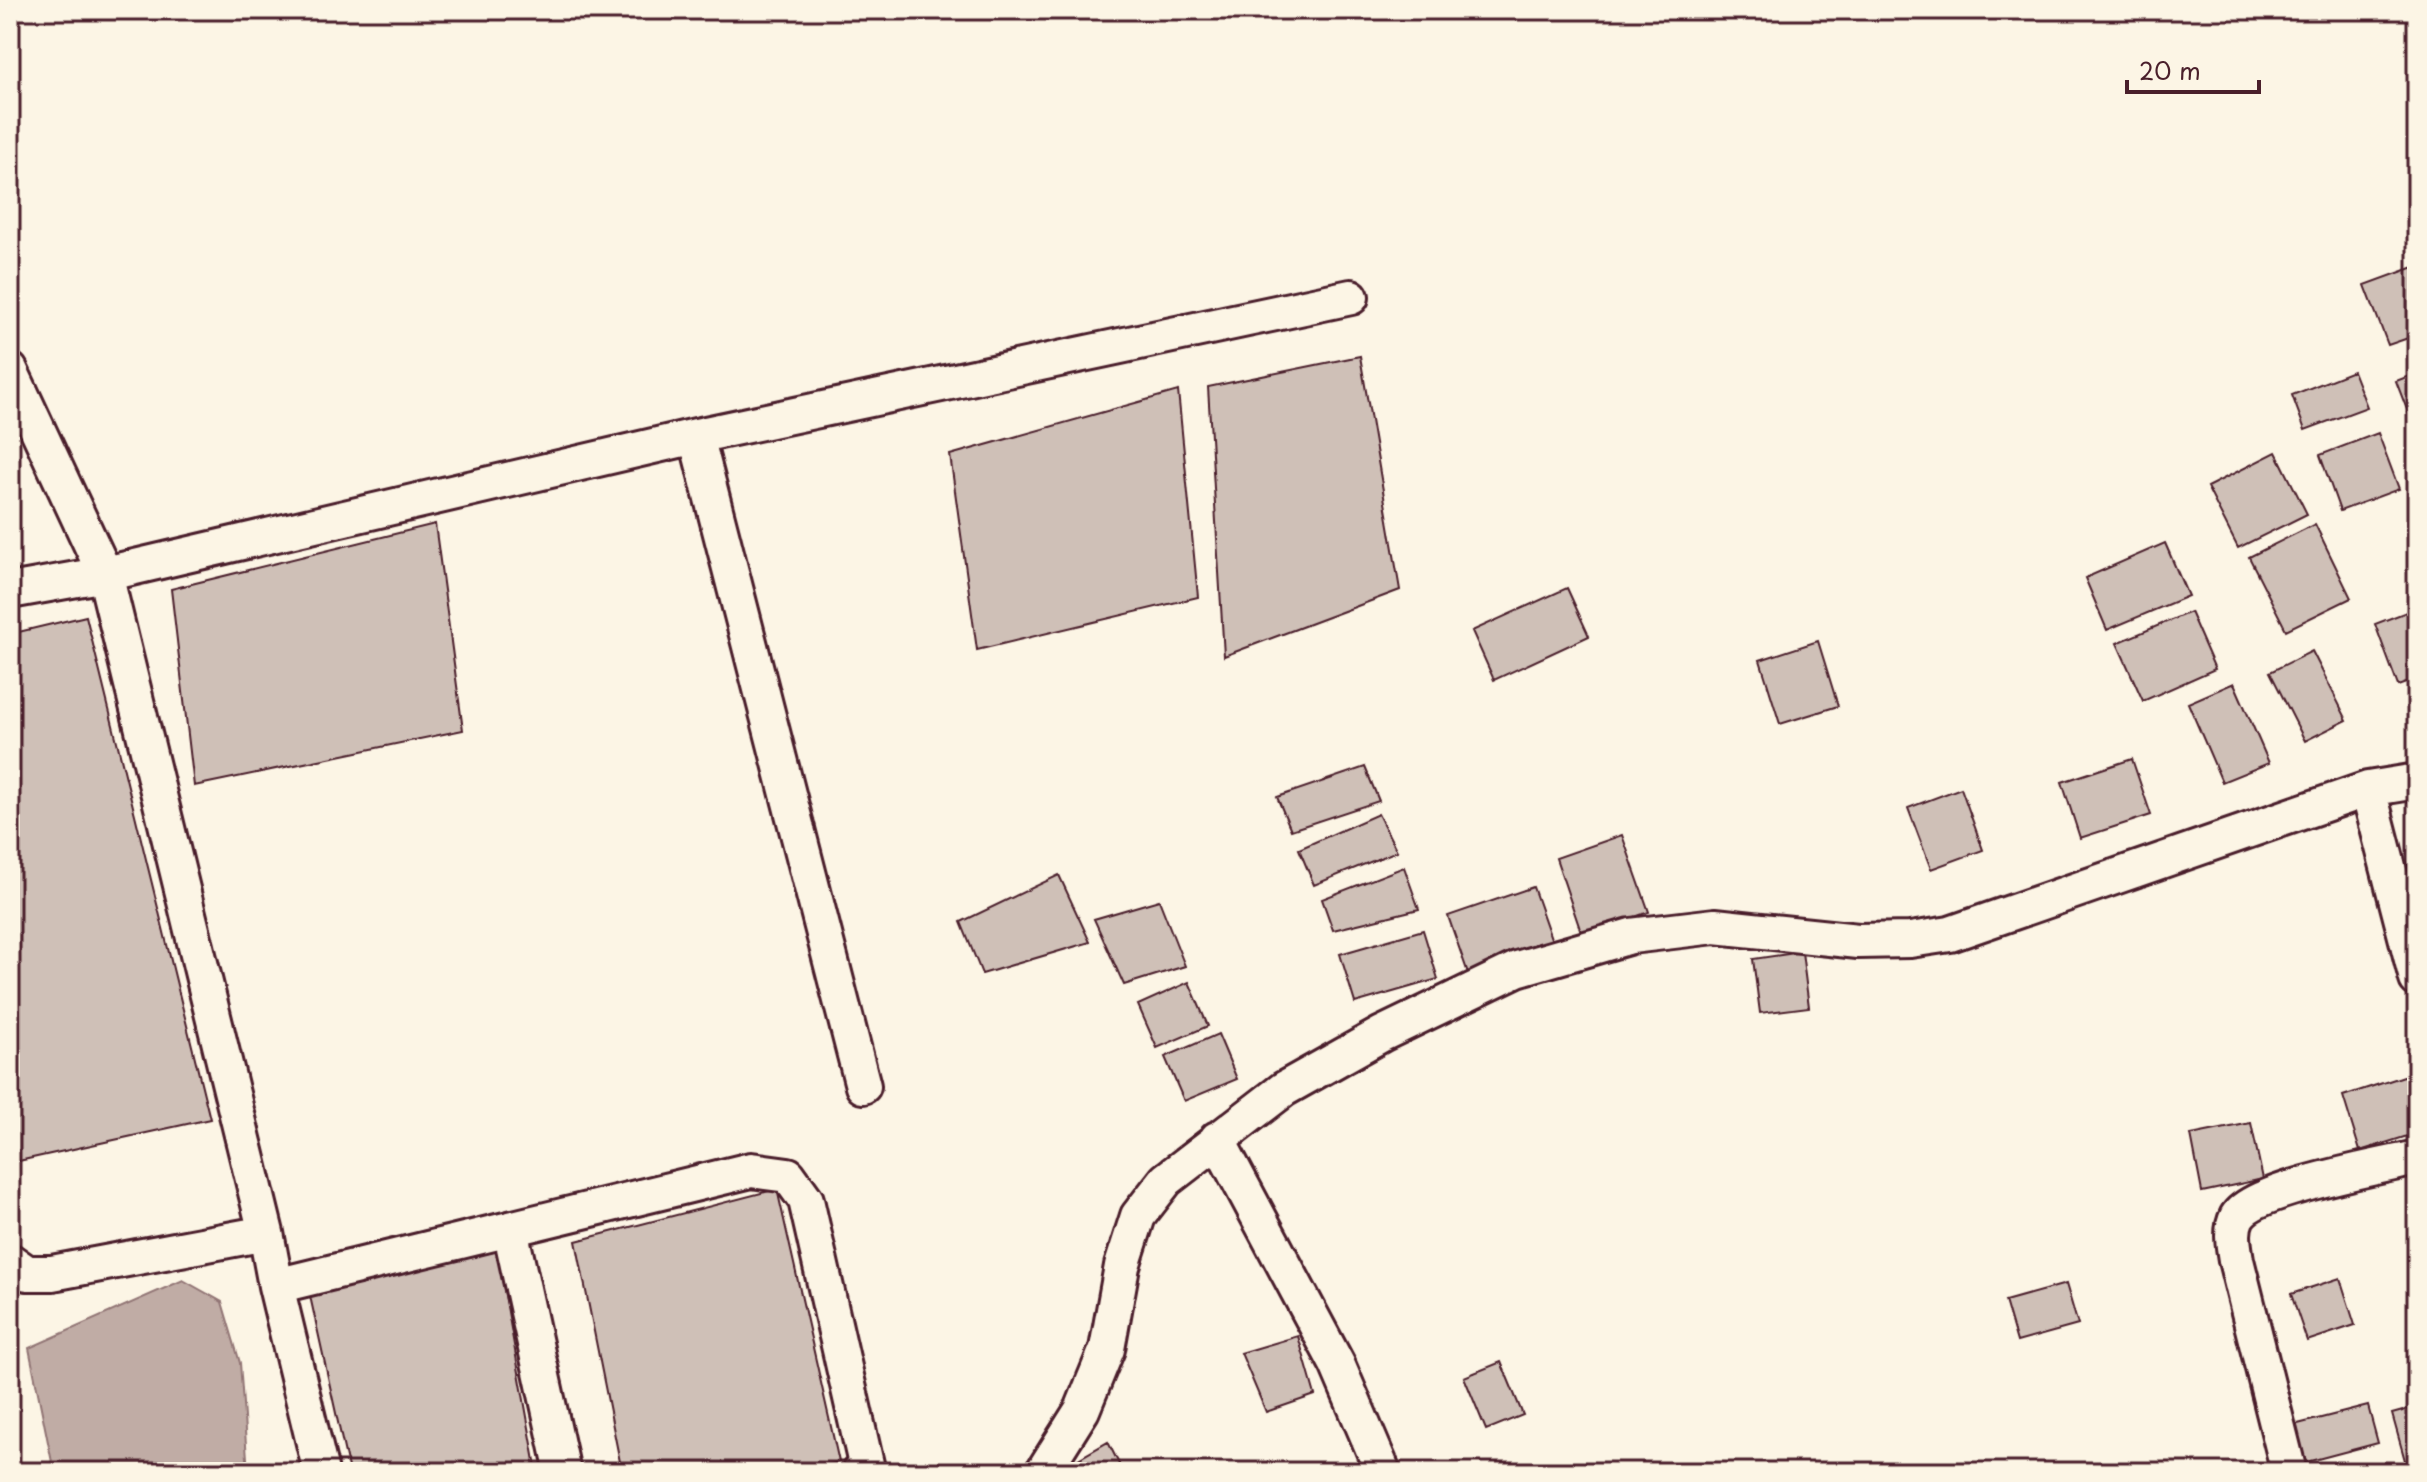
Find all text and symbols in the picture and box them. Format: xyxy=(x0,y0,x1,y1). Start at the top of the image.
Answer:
scale bar xyxy=(2127,44,2259,94)
text: 20 m xyxy=(2139,52,2201,88)

